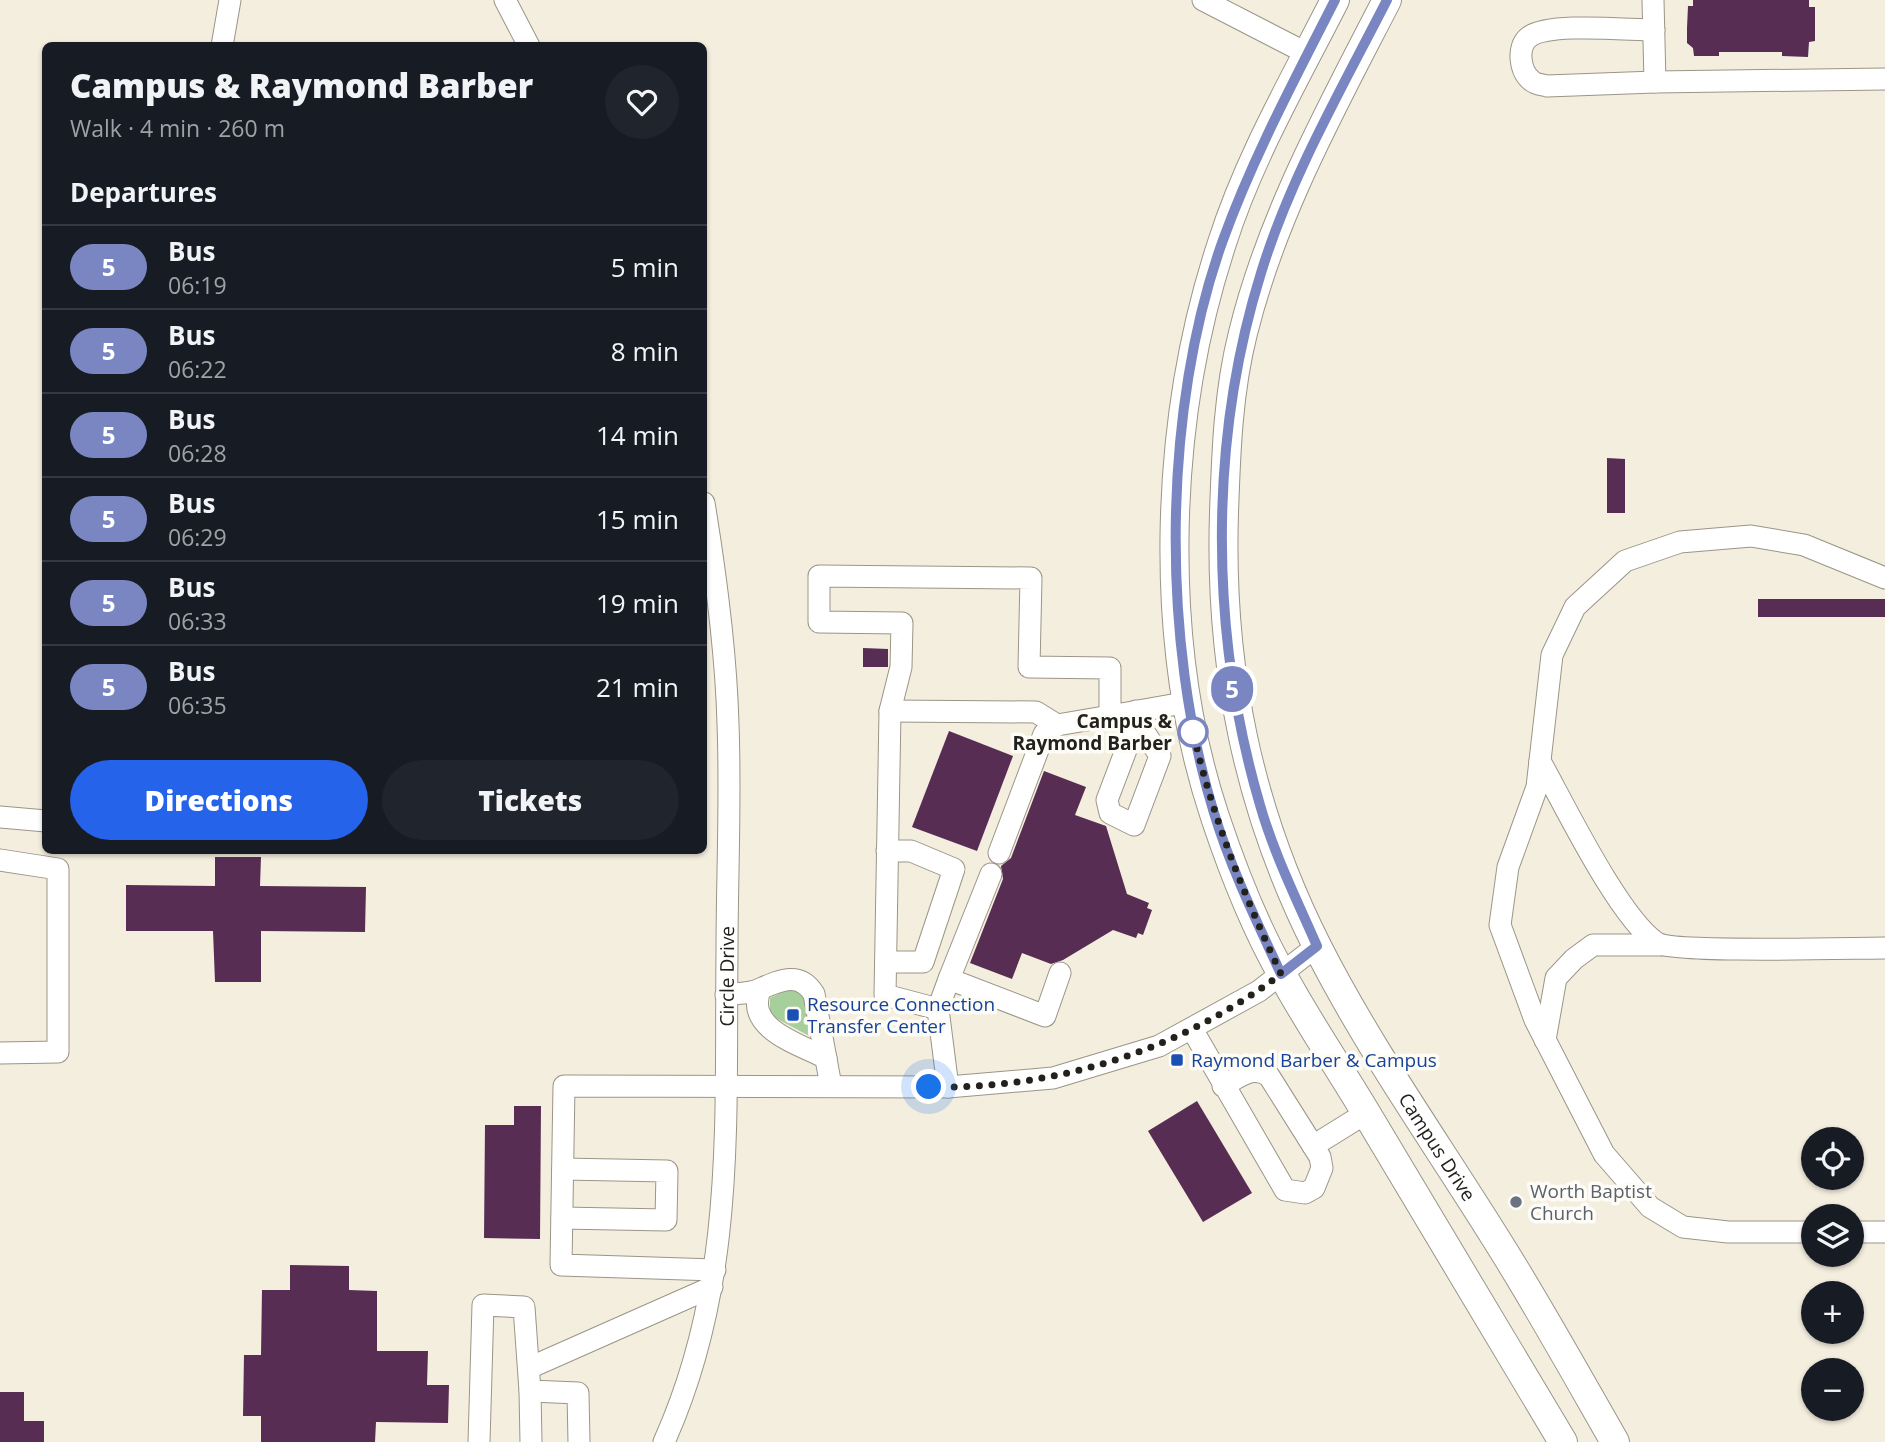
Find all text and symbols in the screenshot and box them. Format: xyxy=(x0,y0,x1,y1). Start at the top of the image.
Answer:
text: Campus & Raymond Barber xyxy=(70,63,533,108)
button: heart xyxy=(605,65,679,139)
text: Walk · 4 min · 260 m xyxy=(70,112,285,144)
text: Departures xyxy=(70,174,217,210)
text: Bus xyxy=(168,233,215,269)
text: 5 min xyxy=(611,249,679,285)
text: 5 xyxy=(102,250,115,283)
text: 06:19 xyxy=(168,269,227,301)
text: Bus xyxy=(168,317,215,353)
text: 8 min xyxy=(611,333,679,369)
text: 5 xyxy=(102,334,115,367)
text: 06:22 xyxy=(168,353,227,385)
text: Bus xyxy=(168,401,215,437)
text: 14 min xyxy=(596,417,679,453)
text: 5 xyxy=(102,418,115,451)
text: 06:28 xyxy=(168,437,227,469)
text: Bus xyxy=(168,485,215,521)
text: 15 min xyxy=(596,501,679,537)
text: 5 xyxy=(102,502,115,535)
text: 06:29 xyxy=(168,521,227,553)
text: Bus xyxy=(168,569,215,605)
text: 19 min xyxy=(596,585,679,621)
text: 5 xyxy=(102,586,115,619)
text: 06:33 xyxy=(168,605,227,637)
text: Bus xyxy=(168,653,215,689)
line badge: 5 xyxy=(1209,666,1255,712)
text: 21 min xyxy=(596,669,679,705)
text: 5 xyxy=(102,670,115,703)
text: 5 xyxy=(1225,672,1239,705)
text: 06:35 xyxy=(168,689,227,721)
place label: Campus & Raymond Barber xyxy=(1013,708,1173,756)
marker: Campus & Raymond Barber xyxy=(1178,717,1208,747)
button: Directions xyxy=(70,760,368,840)
button: Tickets xyxy=(382,760,679,840)
street label: Circle Drive xyxy=(714,926,740,1027)
place label: Resource Connection Transfer Center xyxy=(807,991,995,1039)
marker: Resource Connection Transfer Center xyxy=(785,1007,801,1023)
place label: Raymond Barber & Campus xyxy=(1191,1047,1437,1073)
marker: Raymond Barber & Campus xyxy=(1169,1052,1185,1068)
your location xyxy=(911,1069,946,1104)
street label: Campus Drive xyxy=(1393,1088,1482,1206)
map controls xyxy=(1801,1127,1864,1421)
button: locate xyxy=(1801,1127,1864,1190)
place label: Worth Baptist Church xyxy=(1530,1178,1652,1226)
marker: Worth Baptist Church xyxy=(1508,1194,1524,1210)
button: layers xyxy=(1801,1204,1864,1267)
button: + xyxy=(1801,1281,1864,1344)
button: − xyxy=(1801,1358,1864,1421)

